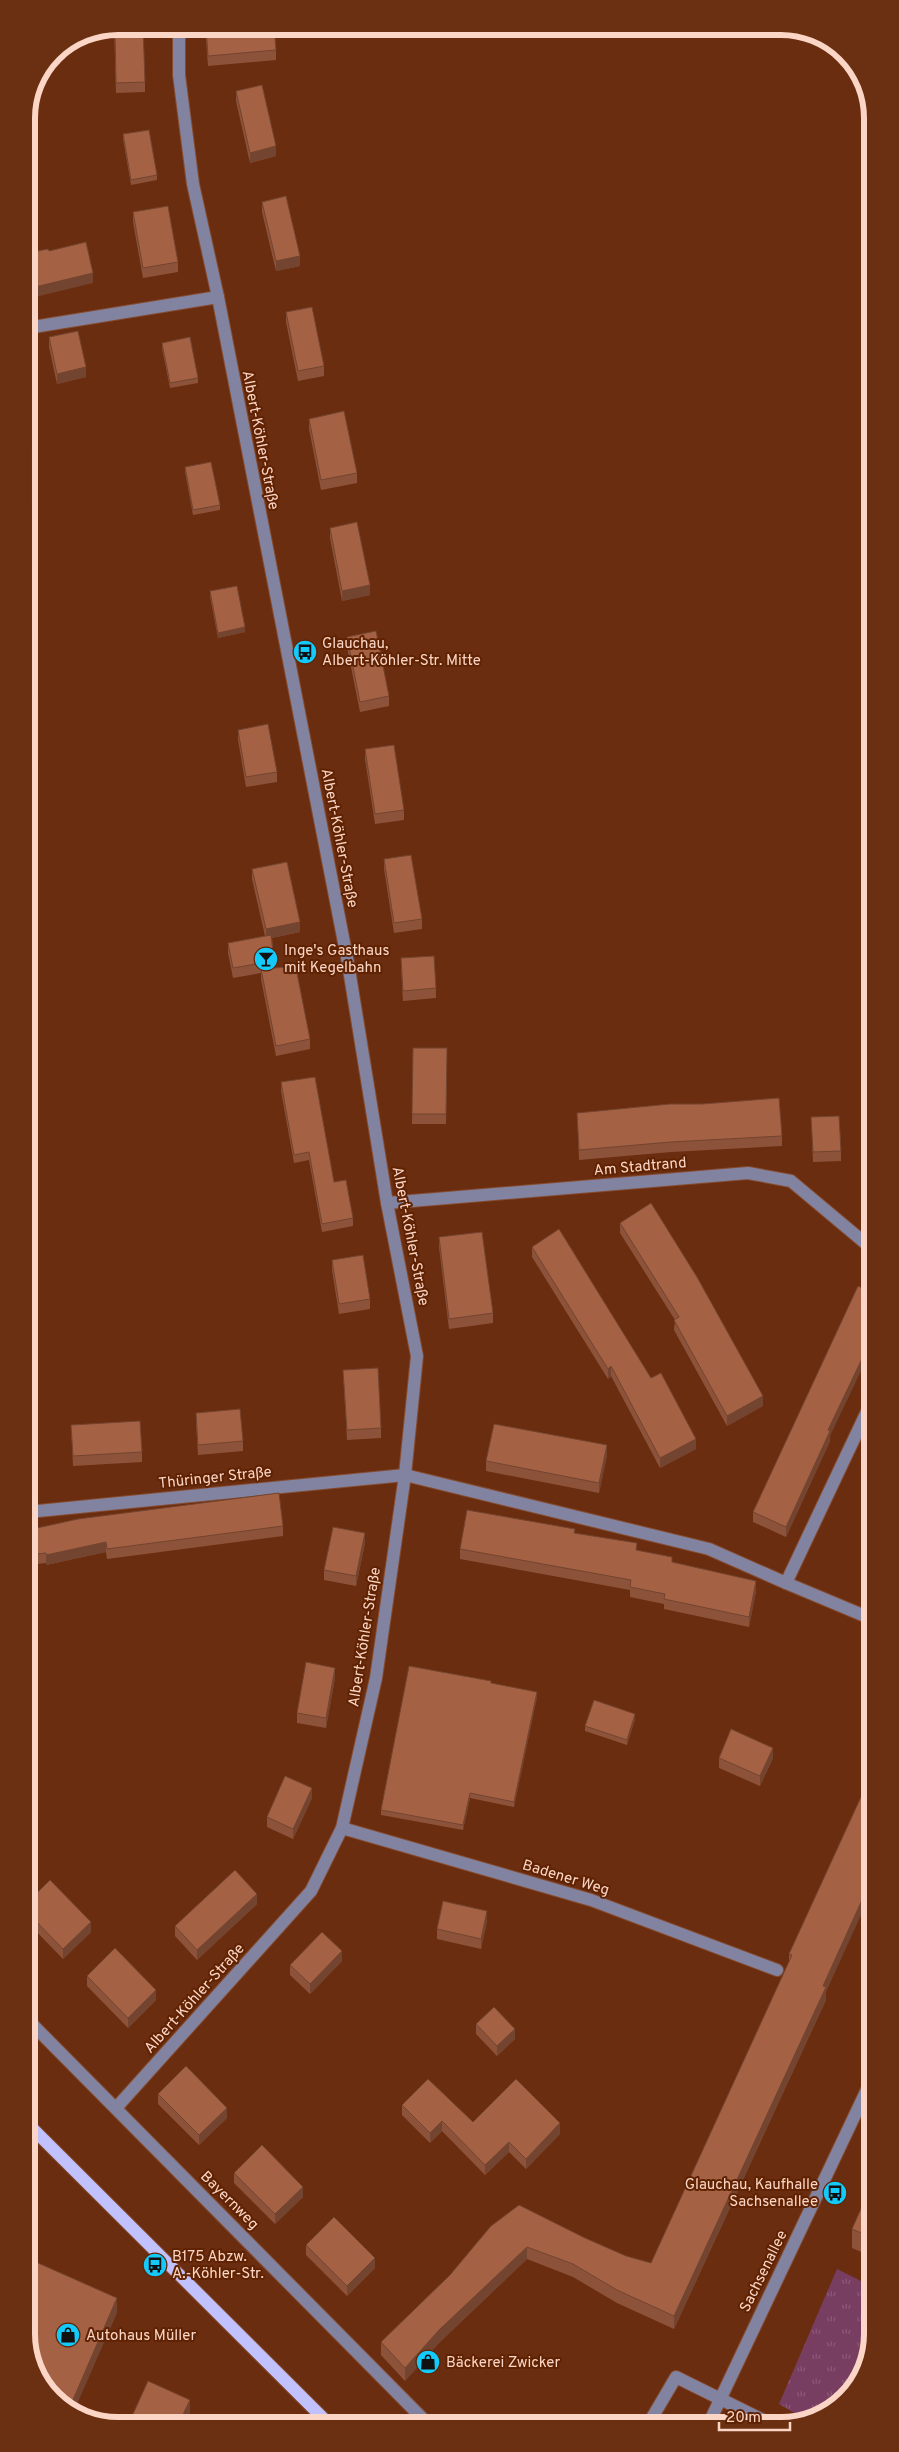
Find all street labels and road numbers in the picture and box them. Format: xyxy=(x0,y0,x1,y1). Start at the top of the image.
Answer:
street label: Albert-Köhler-Straße xyxy=(237,369,282,511)
street label: Albert-Köhler-Straße xyxy=(316,767,361,909)
street label: Am Stadtrand xyxy=(593,1154,687,1181)
street label: Albert-Köhler-Straße xyxy=(387,1165,432,1307)
street label: Thüringer Straße xyxy=(158,1463,273,1494)
street label: Albert-Köhler-Straße xyxy=(345,1566,386,1709)
street label: Badener Weg xyxy=(520,1856,611,1901)
street label: Albert-Köhler-Straße xyxy=(141,1940,249,2058)
street label: Bayernweg xyxy=(196,2168,262,2234)
street label: Sachsenallee xyxy=(736,2228,792,2316)

